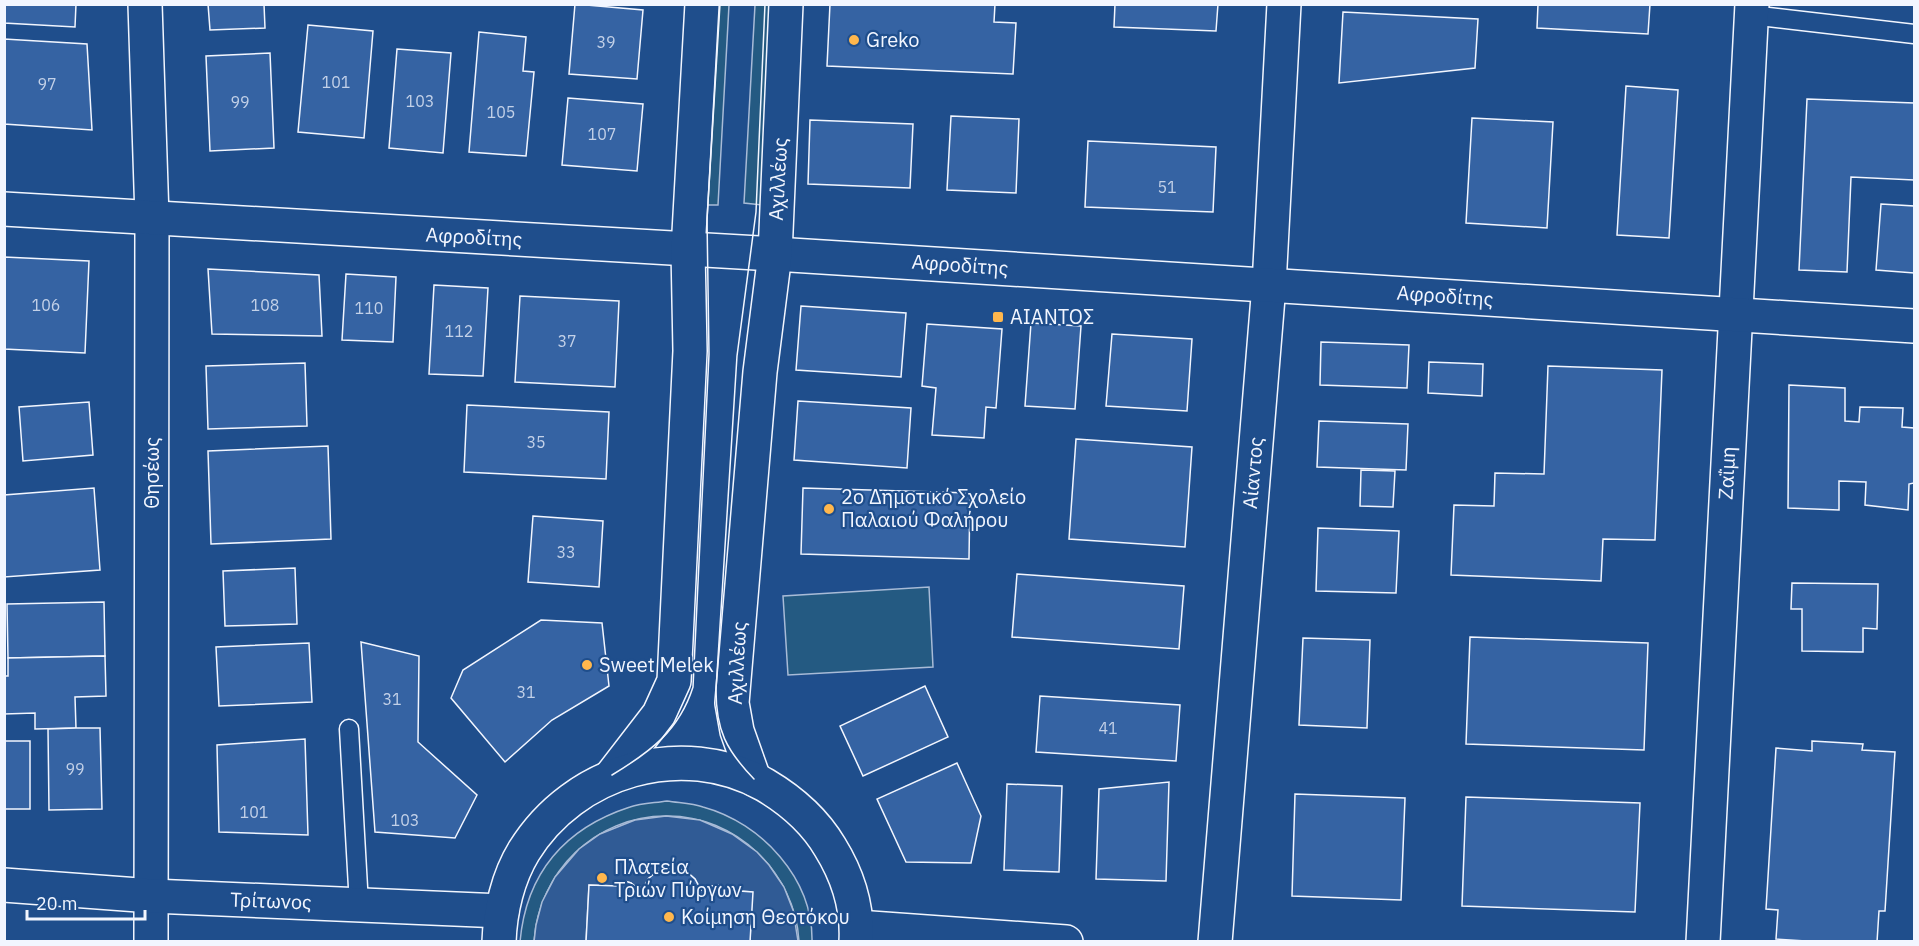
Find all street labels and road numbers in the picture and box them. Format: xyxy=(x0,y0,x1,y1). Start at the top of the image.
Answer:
street label: Αχιλλέως xyxy=(762,137,793,221)
street label: Αφροδίτης xyxy=(425,220,523,253)
street label: Αφροδίτης xyxy=(911,248,1009,281)
street label: Αφροδίτης xyxy=(1396,279,1494,312)
street label: Αίαντος xyxy=(1236,436,1269,510)
street label: Θησέως xyxy=(138,437,165,509)
street label: Ζαΐμη xyxy=(1712,446,1741,500)
street label: Αχιλλέως xyxy=(721,621,752,705)
street label: Τρίτωνος xyxy=(230,886,312,915)

